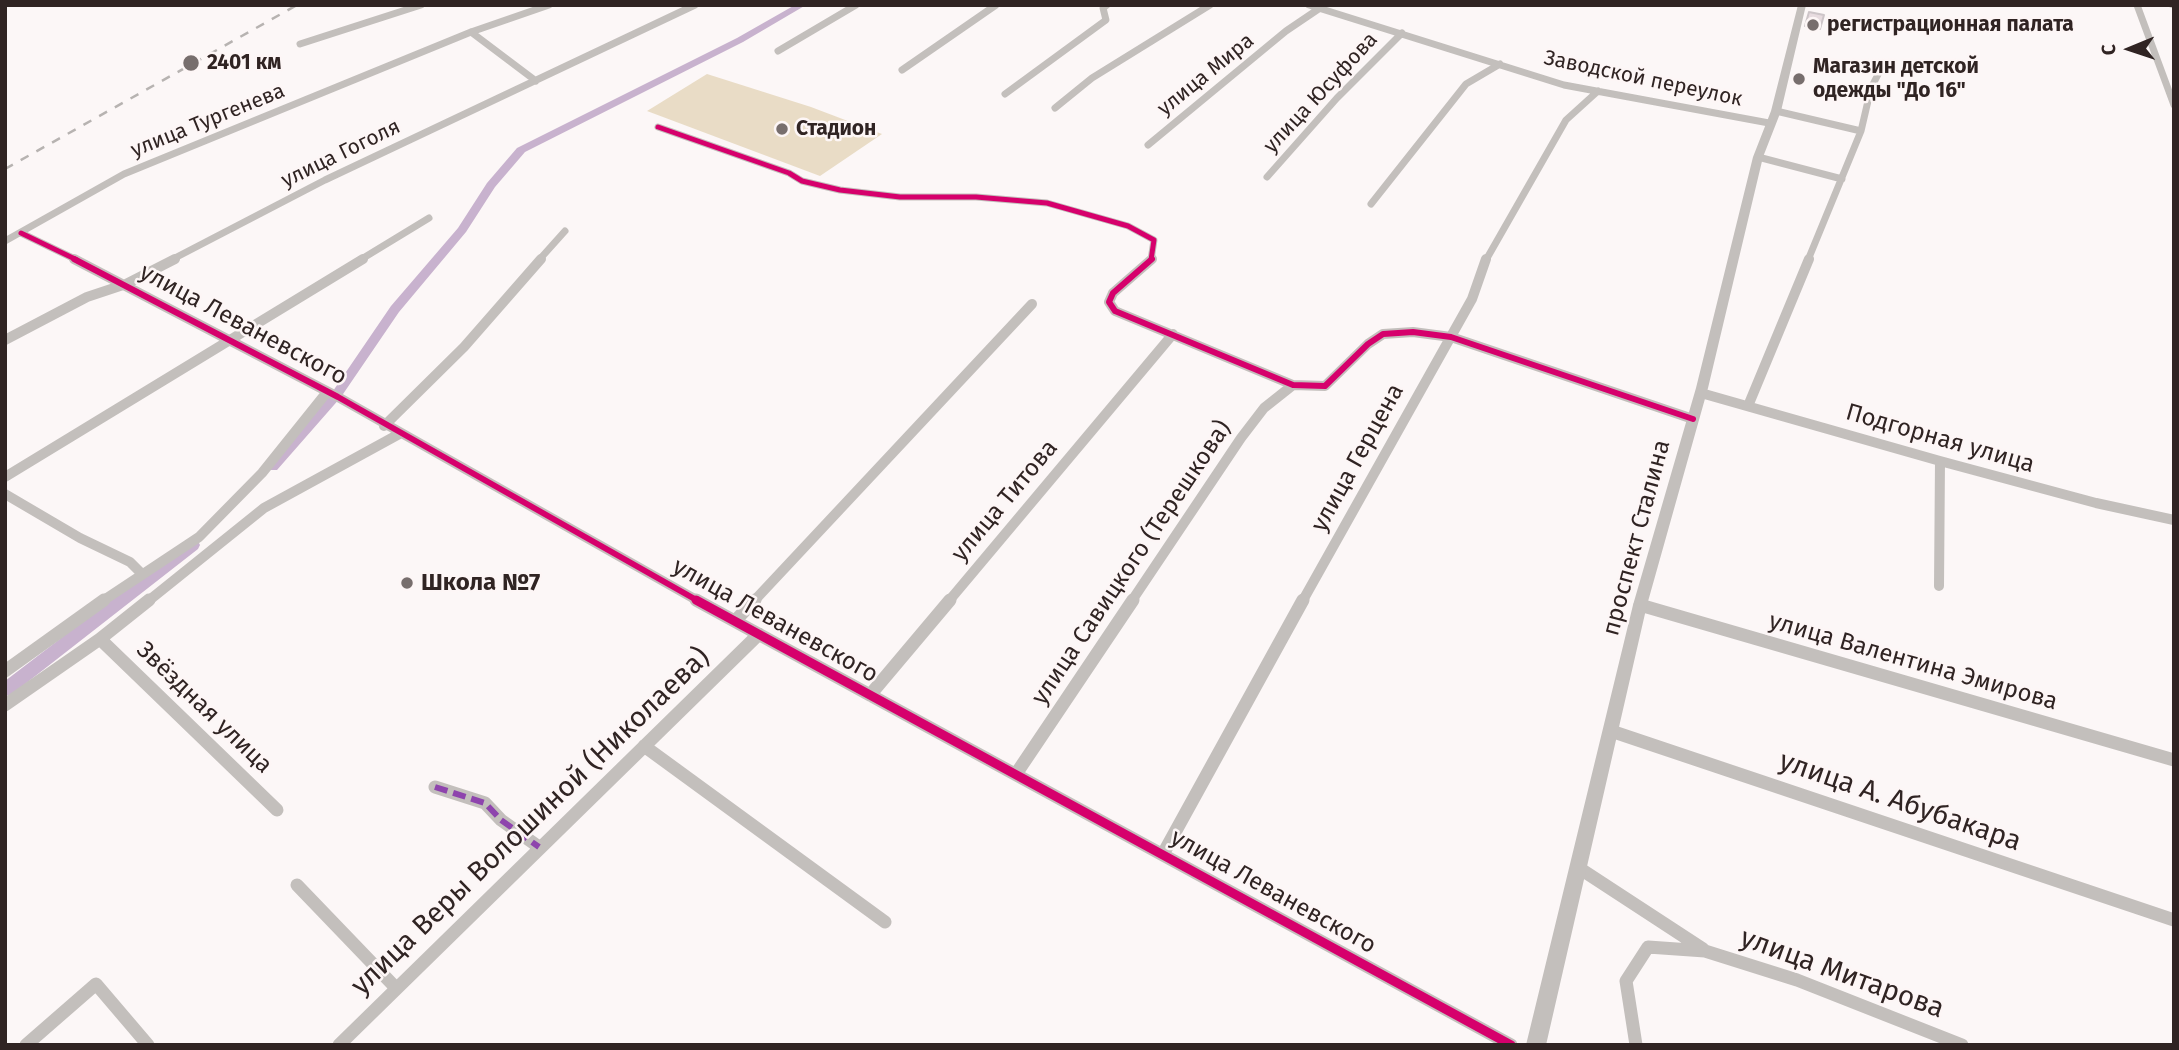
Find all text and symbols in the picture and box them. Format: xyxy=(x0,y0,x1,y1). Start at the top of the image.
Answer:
place label: регистрационная палата xyxy=(1827,12,2074,38)
north arrow xyxy=(2095,14,2165,84)
marker: регистрационная палата xyxy=(1805,17,1821,33)
street label: улица Юсуфова xyxy=(1259,27,1383,159)
street label: улица Мира xyxy=(1153,28,1259,122)
text: С xyxy=(2097,44,2120,56)
street label: Заводской переулок xyxy=(1542,46,1744,112)
place label: 2401 км xyxy=(207,50,281,76)
marker: 2401 км xyxy=(181,53,201,73)
place label: Магазин детской одежды "До 16" xyxy=(1813,54,1979,104)
marker: Магазин детской одежды "До 16" xyxy=(1791,71,1807,87)
street label: улица Тургенева xyxy=(127,79,289,163)
street label: улица Гоголя xyxy=(277,114,405,194)
place label: Стадион xyxy=(796,116,876,142)
marker: Стадион xyxy=(774,121,790,137)
street label: улица Леваневского xyxy=(134,258,352,392)
street label: улица Герцена xyxy=(1306,379,1410,537)
street label: Подгорная улица xyxy=(1842,398,2038,480)
street label: улица Савицкого (Терешкова) xyxy=(1026,415,1238,711)
street label: улица Титова xyxy=(946,434,1064,568)
street label: проспект Сталина xyxy=(1597,437,1677,639)
street label: улица Леваневского xyxy=(667,552,883,690)
place label: Школа №7 xyxy=(421,569,540,597)
marker: Школа №7 xyxy=(399,575,415,591)
street label: улица Валентина Эмирова xyxy=(1765,607,2061,717)
street label: Звёздная улица xyxy=(130,636,278,780)
street label: улица Веры Волошиной (Николаева) xyxy=(345,641,717,1003)
street label: улица А. Абубакара xyxy=(1775,745,2025,859)
street label: улица Леваневского xyxy=(1165,823,1381,961)
street label: улица Митарова xyxy=(1735,922,1949,1026)

